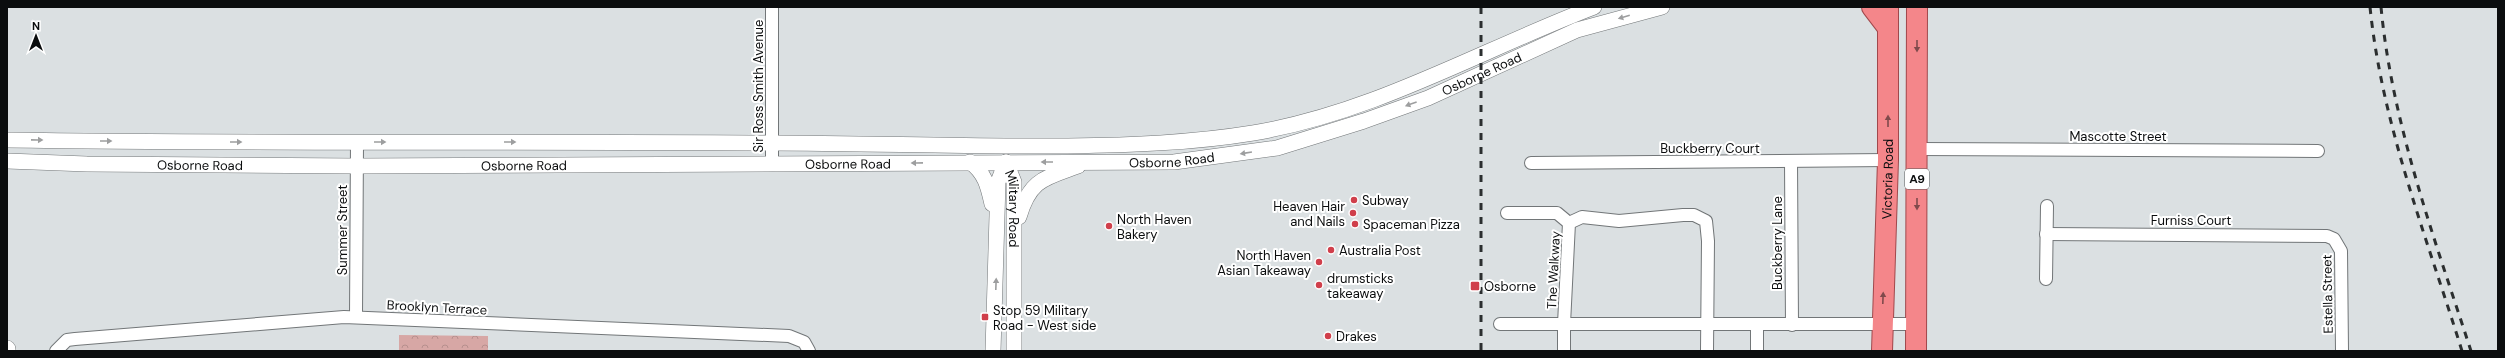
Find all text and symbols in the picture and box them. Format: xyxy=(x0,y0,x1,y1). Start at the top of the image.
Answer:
one-way arrow xyxy=(1618,14,1630,20)
north arrow xyxy=(16,16,56,56)
text: N xyxy=(32,19,40,33)
street label: Sir Ross Smith Avenue xyxy=(750,20,767,152)
one-way arrow xyxy=(1914,40,1920,53)
street label: Osborne Road xyxy=(1439,48,1524,100)
one-way arrow xyxy=(1405,101,1417,107)
one-way arrow xyxy=(1885,114,1891,127)
street label: Mascotte Street xyxy=(2069,128,2167,145)
one-way arrow xyxy=(31,137,44,143)
one-way arrow xyxy=(100,138,113,144)
one-way arrow xyxy=(230,139,243,145)
one-way arrow xyxy=(374,139,387,145)
one-way arrow xyxy=(504,139,517,145)
street label: Victoria Road xyxy=(1878,139,1897,220)
street label: Buckberry Court xyxy=(1660,140,1760,157)
street label: Osborne Road xyxy=(1129,149,1216,171)
one-way arrow xyxy=(1240,150,1252,156)
street label: Osborne Road xyxy=(805,155,891,173)
street label: Osborne Road xyxy=(157,157,243,174)
street label: Osborne Road xyxy=(481,157,567,174)
one-way arrow xyxy=(1040,159,1053,165)
one-way arrow xyxy=(910,160,923,166)
street label: Military Road xyxy=(1001,167,1022,248)
road number: A9 xyxy=(1905,169,1929,189)
street label: Summer Street xyxy=(334,185,351,275)
place label: Subway xyxy=(1362,192,1409,209)
marker: Subway xyxy=(1349,195,1359,205)
street label: Buckberry Lane xyxy=(1769,196,1786,290)
place label: Heaven Hair and Nails xyxy=(1273,198,1345,230)
one-way arrow xyxy=(1914,198,1920,211)
marker: Heaven Hair and Nails xyxy=(1348,208,1358,218)
place label: North Haven Bakery xyxy=(1117,211,1192,243)
street label: Furniss Court xyxy=(2151,212,2231,229)
place label: Spaceman Pizza xyxy=(1363,216,1460,233)
marker: Spaceman Pizza xyxy=(1350,219,1360,229)
marker: North Haven Bakery xyxy=(1104,221,1114,231)
street label: The Walkway xyxy=(1543,231,1564,309)
place label: Australia Post xyxy=(1339,242,1421,259)
marker: Australia Post xyxy=(1326,245,1336,255)
place label: North Haven Asian Takeaway xyxy=(1217,247,1311,279)
street label: Estella Street xyxy=(2318,254,2337,334)
marker: North Haven Asian Takeaway xyxy=(1314,257,1324,267)
place label: drumsticks takeaway xyxy=(1327,270,1394,302)
one-way arrow xyxy=(992,278,999,290)
place label: Osborne xyxy=(1484,278,1536,295)
marker: drumsticks takeaway xyxy=(1314,280,1324,290)
marker: Osborne xyxy=(1469,280,1481,292)
one-way arrow xyxy=(1879,292,1886,304)
street label: Brooklyn Terrace xyxy=(386,296,488,319)
place label: Stop 59 Military Road - West side xyxy=(993,302,1097,334)
marker: Stop 59 Military Road - West side xyxy=(980,312,990,322)
place label: Drakes xyxy=(1336,328,1377,345)
marker: Drakes xyxy=(1323,331,1333,341)

